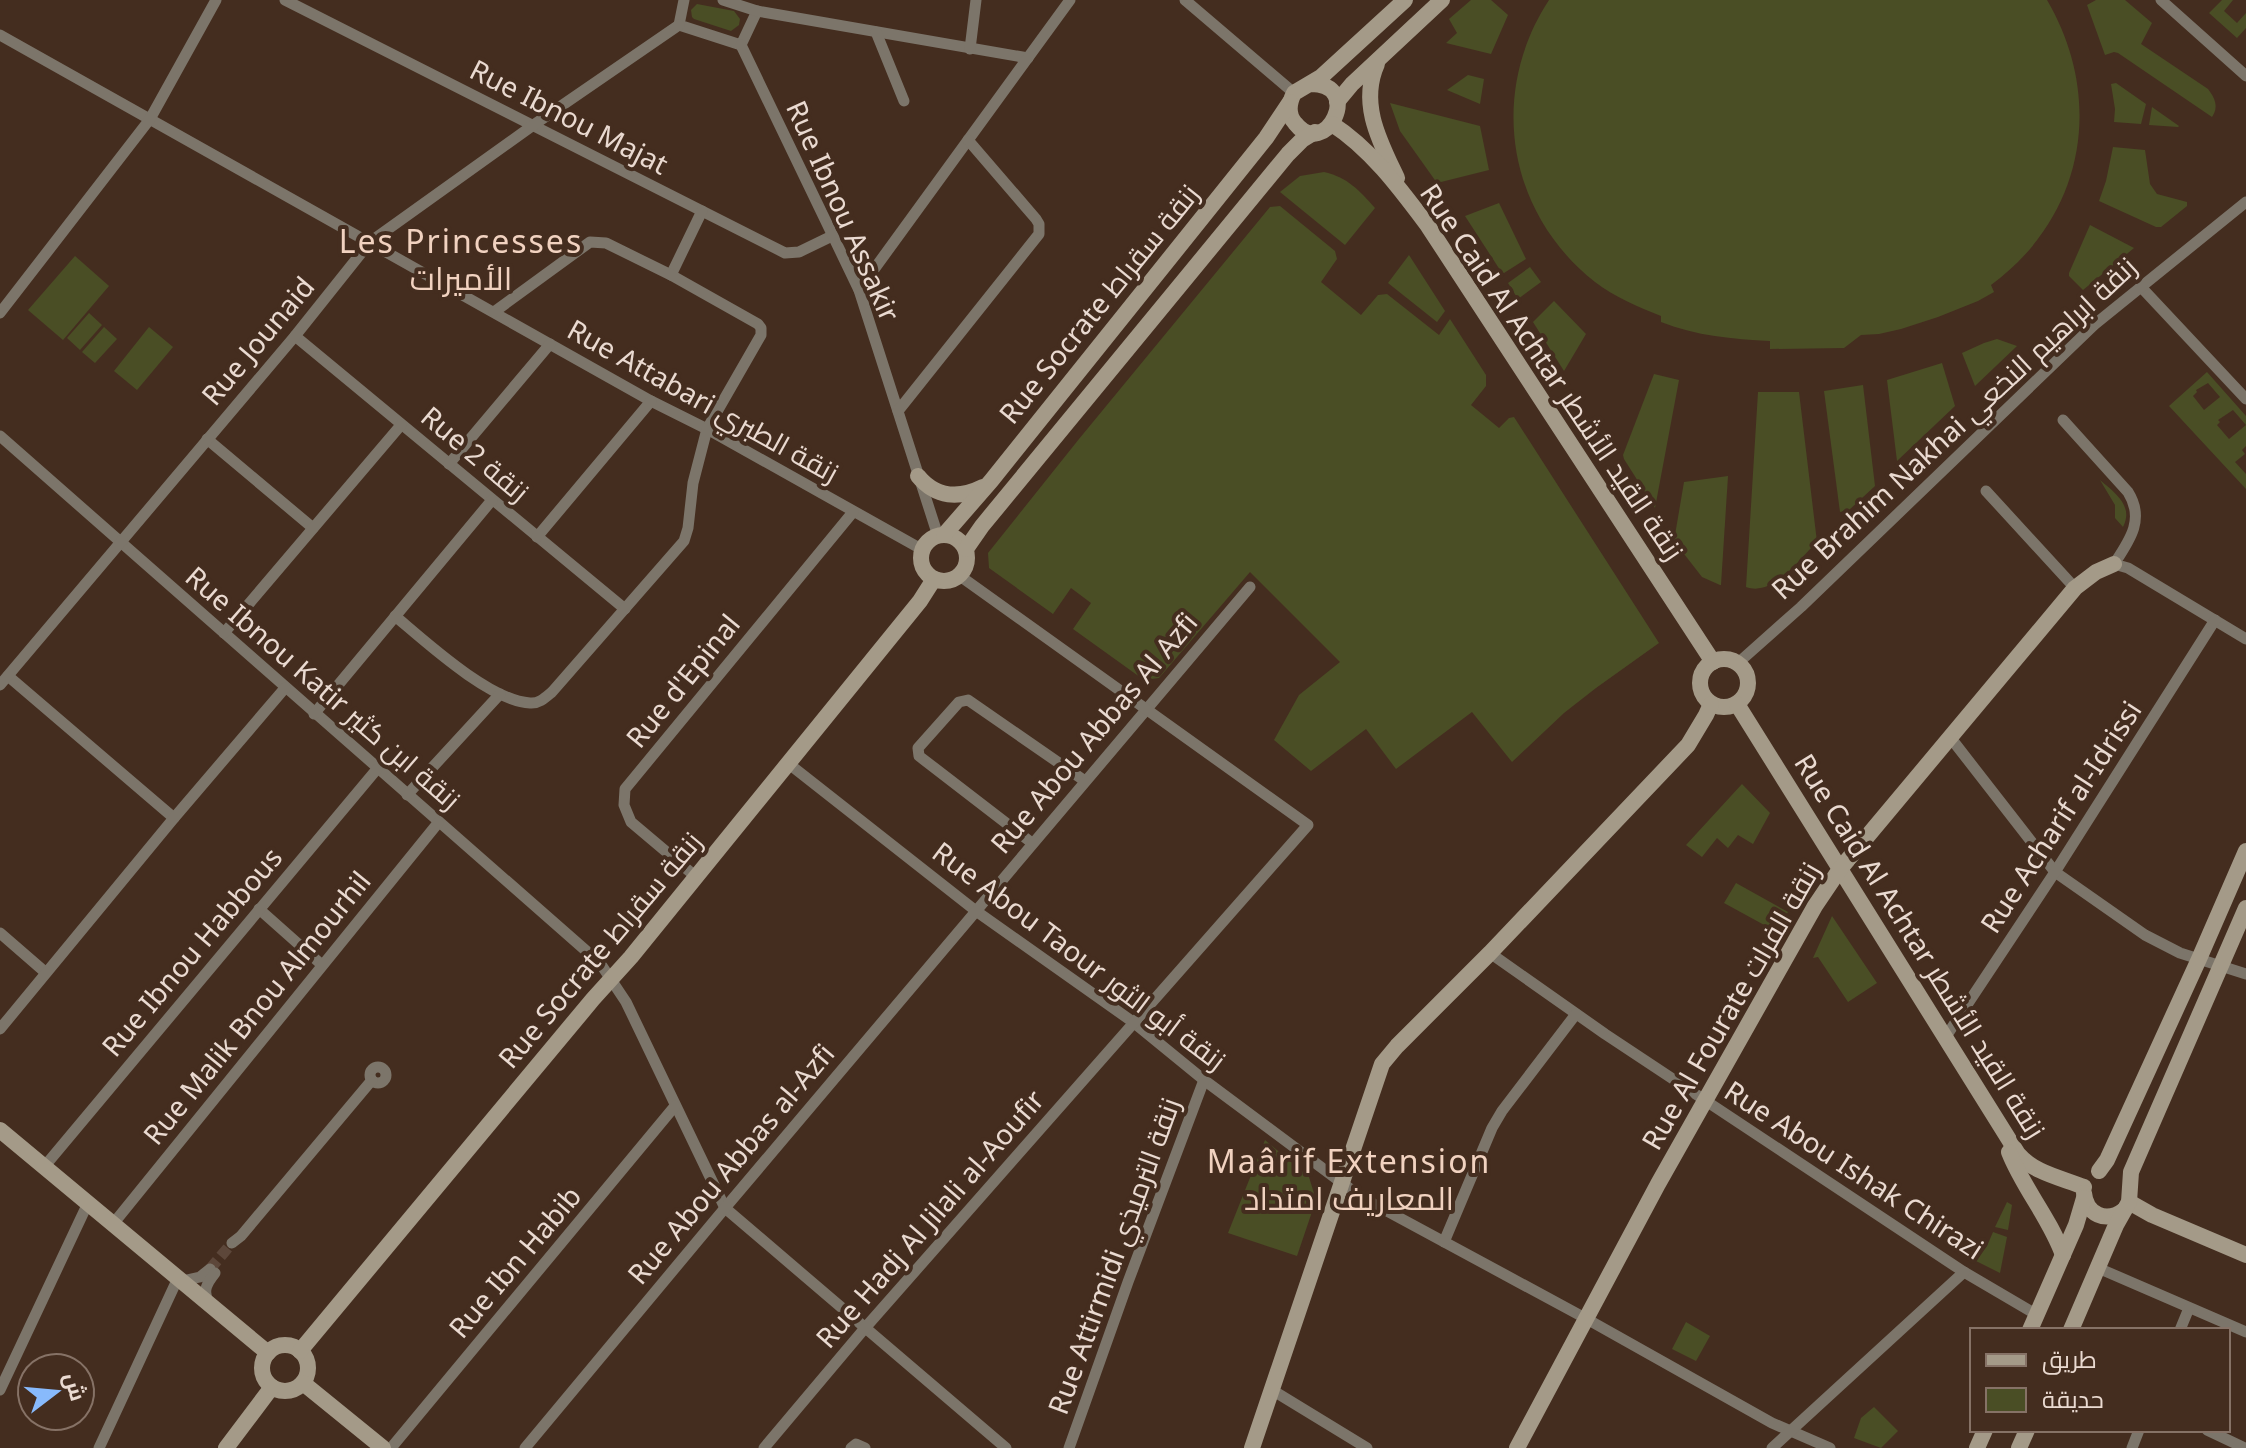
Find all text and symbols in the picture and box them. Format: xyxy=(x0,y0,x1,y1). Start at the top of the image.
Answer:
street label: Rue Ibnou Majat xyxy=(464,50,675,182)
street label: Rue Ibnou Assakir xyxy=(778,94,910,327)
street label: Rue Socrate زنقة سقراط xyxy=(990,176,1207,431)
street label: Rue Caid Al Achtar زنقة القيد الأشطر xyxy=(1412,176,1693,567)
district label: Les Princesses الأميرات xyxy=(339,219,583,299)
street label: Rue Brahim Nakhai زنقة ابراهيم النخعي xyxy=(1762,247,2147,610)
street label: Rue Jounaid xyxy=(192,268,322,413)
street label: Rue Attabari زنقة الطبري xyxy=(559,310,846,494)
street label: Rue 2 زنقة xyxy=(414,397,538,510)
street label: Rue Ibnou Katir زنقة ابن كثير xyxy=(178,557,469,817)
street label: Rue Abou Abbas Al Azfi xyxy=(981,604,1205,861)
street label: Rue d'Epinal xyxy=(617,606,748,755)
street label: Rue Acharif al-Idrissi xyxy=(1971,693,2149,940)
street label: Rue Caid Al Achtar زنقة القيد الأشطر xyxy=(1786,746,2055,1145)
street label: Rue Socrate زنقة سقراط xyxy=(489,823,710,1076)
street label: Rue Abou Taour زنقة أبو الثور xyxy=(925,832,1234,1078)
street label: Rue Ibnou Habbous xyxy=(93,839,290,1064)
street label: Rue Al Fourate زنقة الفرات xyxy=(1632,855,1828,1156)
street label: Rue Malik Bnou Almourhil xyxy=(134,863,378,1152)
street label: Rue Abou Abbas al-Azfi xyxy=(618,1035,842,1292)
street label: Rue Abou Ishak Chirazi xyxy=(1718,1071,1991,1267)
street label: Rue Hadj Al Jilali al-Aoufir xyxy=(807,1081,1052,1355)
street label: Rue Attirmidi زنقة الترميذي xyxy=(1038,1092,1192,1421)
district label: Maârif Extension المعاريف امتداد xyxy=(1207,1139,1491,1219)
street label: Rue Ibn Habib xyxy=(440,1177,589,1345)
legend xyxy=(1970,1328,2230,1432)
text: طريق xyxy=(2042,1342,2097,1375)
north arrow xyxy=(16,1352,96,1432)
text: ش xyxy=(58,1369,94,1404)
text: حديقة xyxy=(2042,1382,2104,1415)

